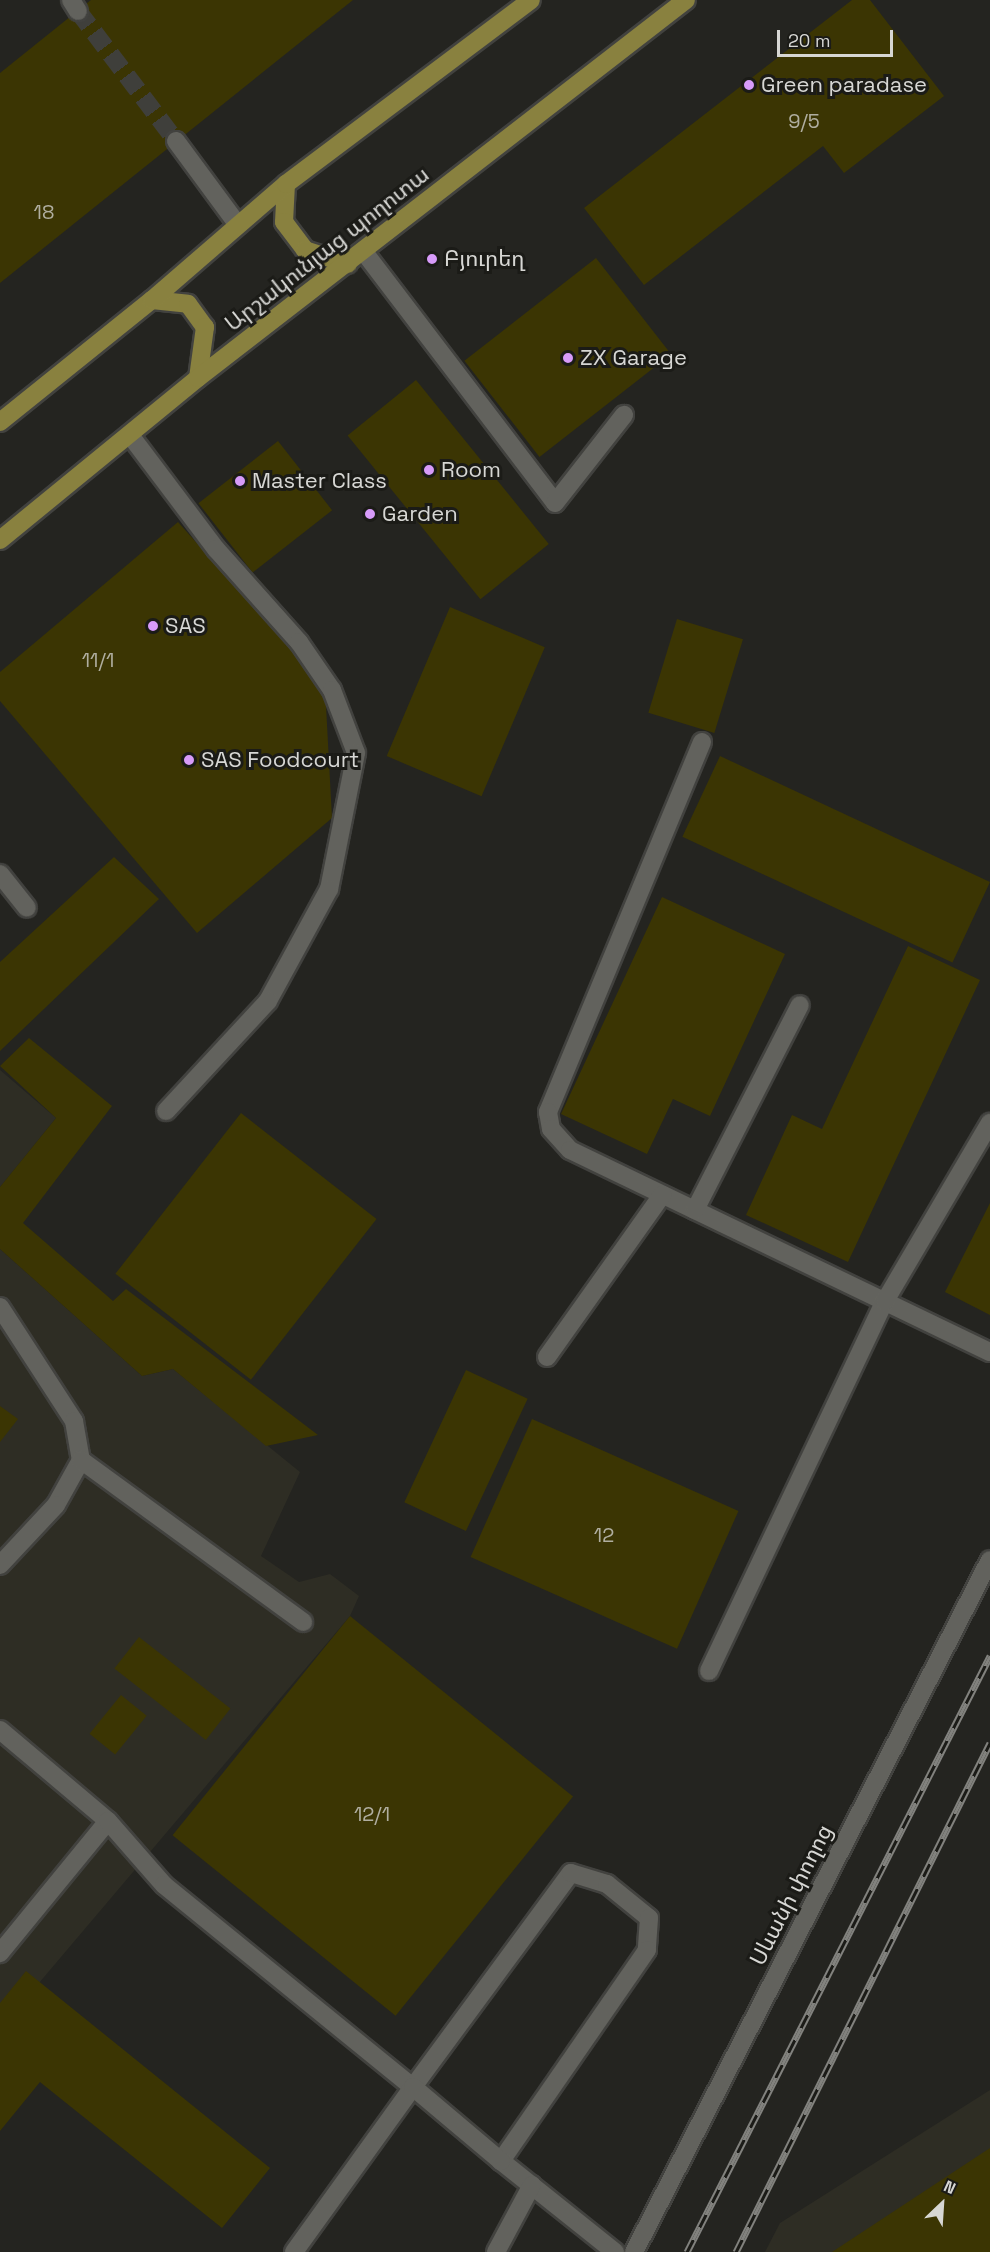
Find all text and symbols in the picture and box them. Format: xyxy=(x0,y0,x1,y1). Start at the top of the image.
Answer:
scale bar xyxy=(780,18,896,56)
text: 20 m xyxy=(788,29,831,52)
place label: Green paradase xyxy=(761,72,927,98)
marker: Green paradase xyxy=(742,78,756,92)
house number: 9/5 xyxy=(788,109,820,133)
street label: Արշակունյաց պողոտա xyxy=(220,161,434,337)
house number: 18 xyxy=(34,200,54,224)
place label: Բյուրեղ xyxy=(444,246,524,272)
marker: Բյուրեղ xyxy=(425,252,439,266)
place label: ZX Garage xyxy=(580,345,687,371)
marker: ZX Garage xyxy=(561,351,575,365)
place label: Room xyxy=(441,457,501,483)
marker: Room xyxy=(422,463,436,477)
place label: Master Class xyxy=(252,468,387,494)
marker: Master Class xyxy=(233,474,247,488)
place label: Garden xyxy=(382,501,458,527)
marker: Garden xyxy=(363,507,377,521)
place label: SAS xyxy=(165,613,206,639)
marker: SAS xyxy=(146,619,160,633)
house number: 11/1 xyxy=(82,648,114,672)
place label: SAS Foodcourt xyxy=(201,747,359,773)
marker: SAS Foodcourt xyxy=(182,753,196,767)
house number: 12 xyxy=(594,1523,614,1547)
house number: 12/1 xyxy=(354,1802,390,1826)
street label: Սևանի փողոց xyxy=(744,1820,838,1970)
north arrow xyxy=(912,2174,972,2234)
text: N xyxy=(941,2175,959,2199)

